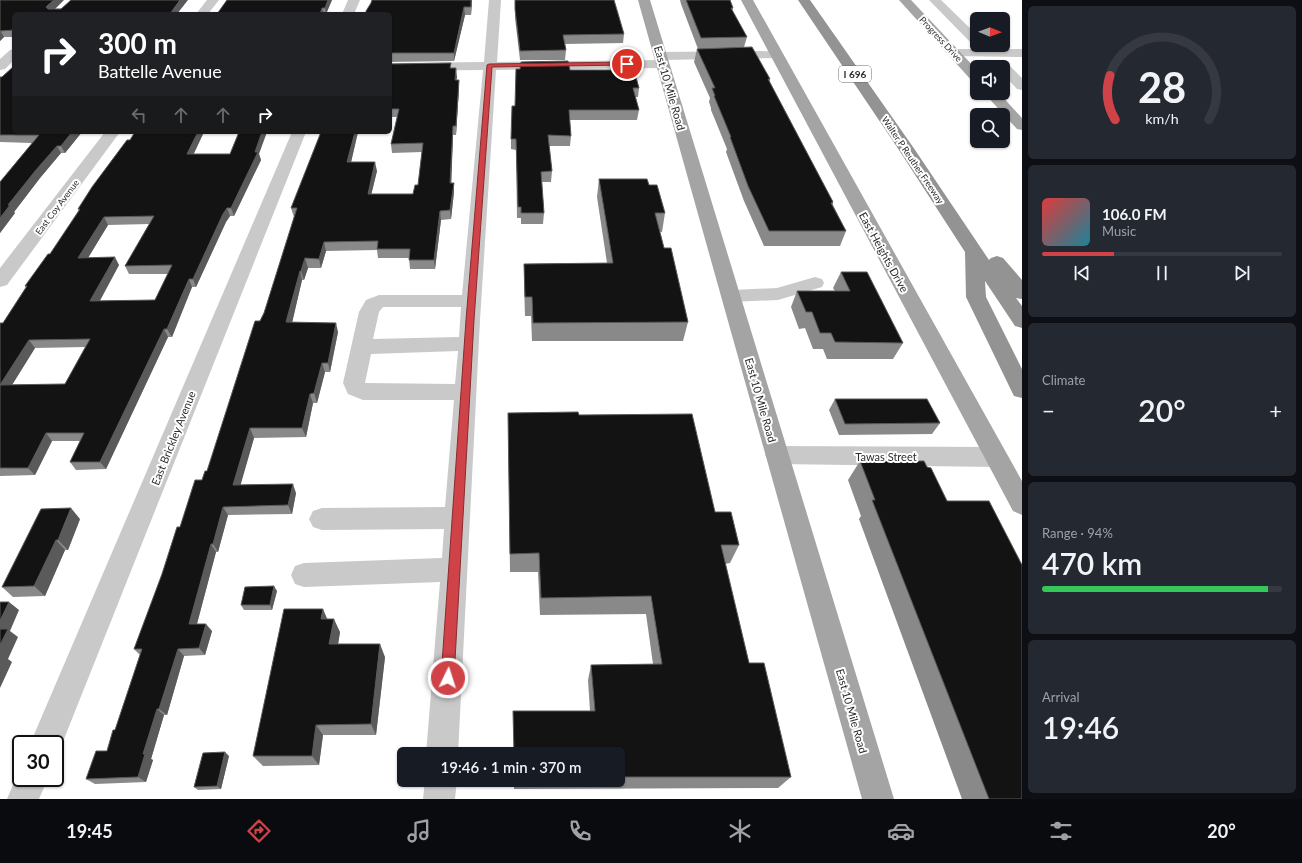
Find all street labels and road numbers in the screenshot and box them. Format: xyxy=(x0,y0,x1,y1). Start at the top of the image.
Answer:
street label: Progress Drive xyxy=(917,14,965,64)
street label: East 10 Mile Road xyxy=(652,44,688,132)
road number: I 696 xyxy=(839,66,871,82)
street label: Walter P Reuther Freeway xyxy=(880,114,947,206)
street label: East Coy Avenue xyxy=(33,177,81,237)
street label: East Heights Drive xyxy=(857,210,911,294)
street label: East 10 Mile Road xyxy=(743,356,779,444)
street label: East Brickley Avenue xyxy=(148,389,198,487)
street label: Tawas Street xyxy=(855,450,917,463)
street label: East 10 Mile Road xyxy=(834,667,870,755)

